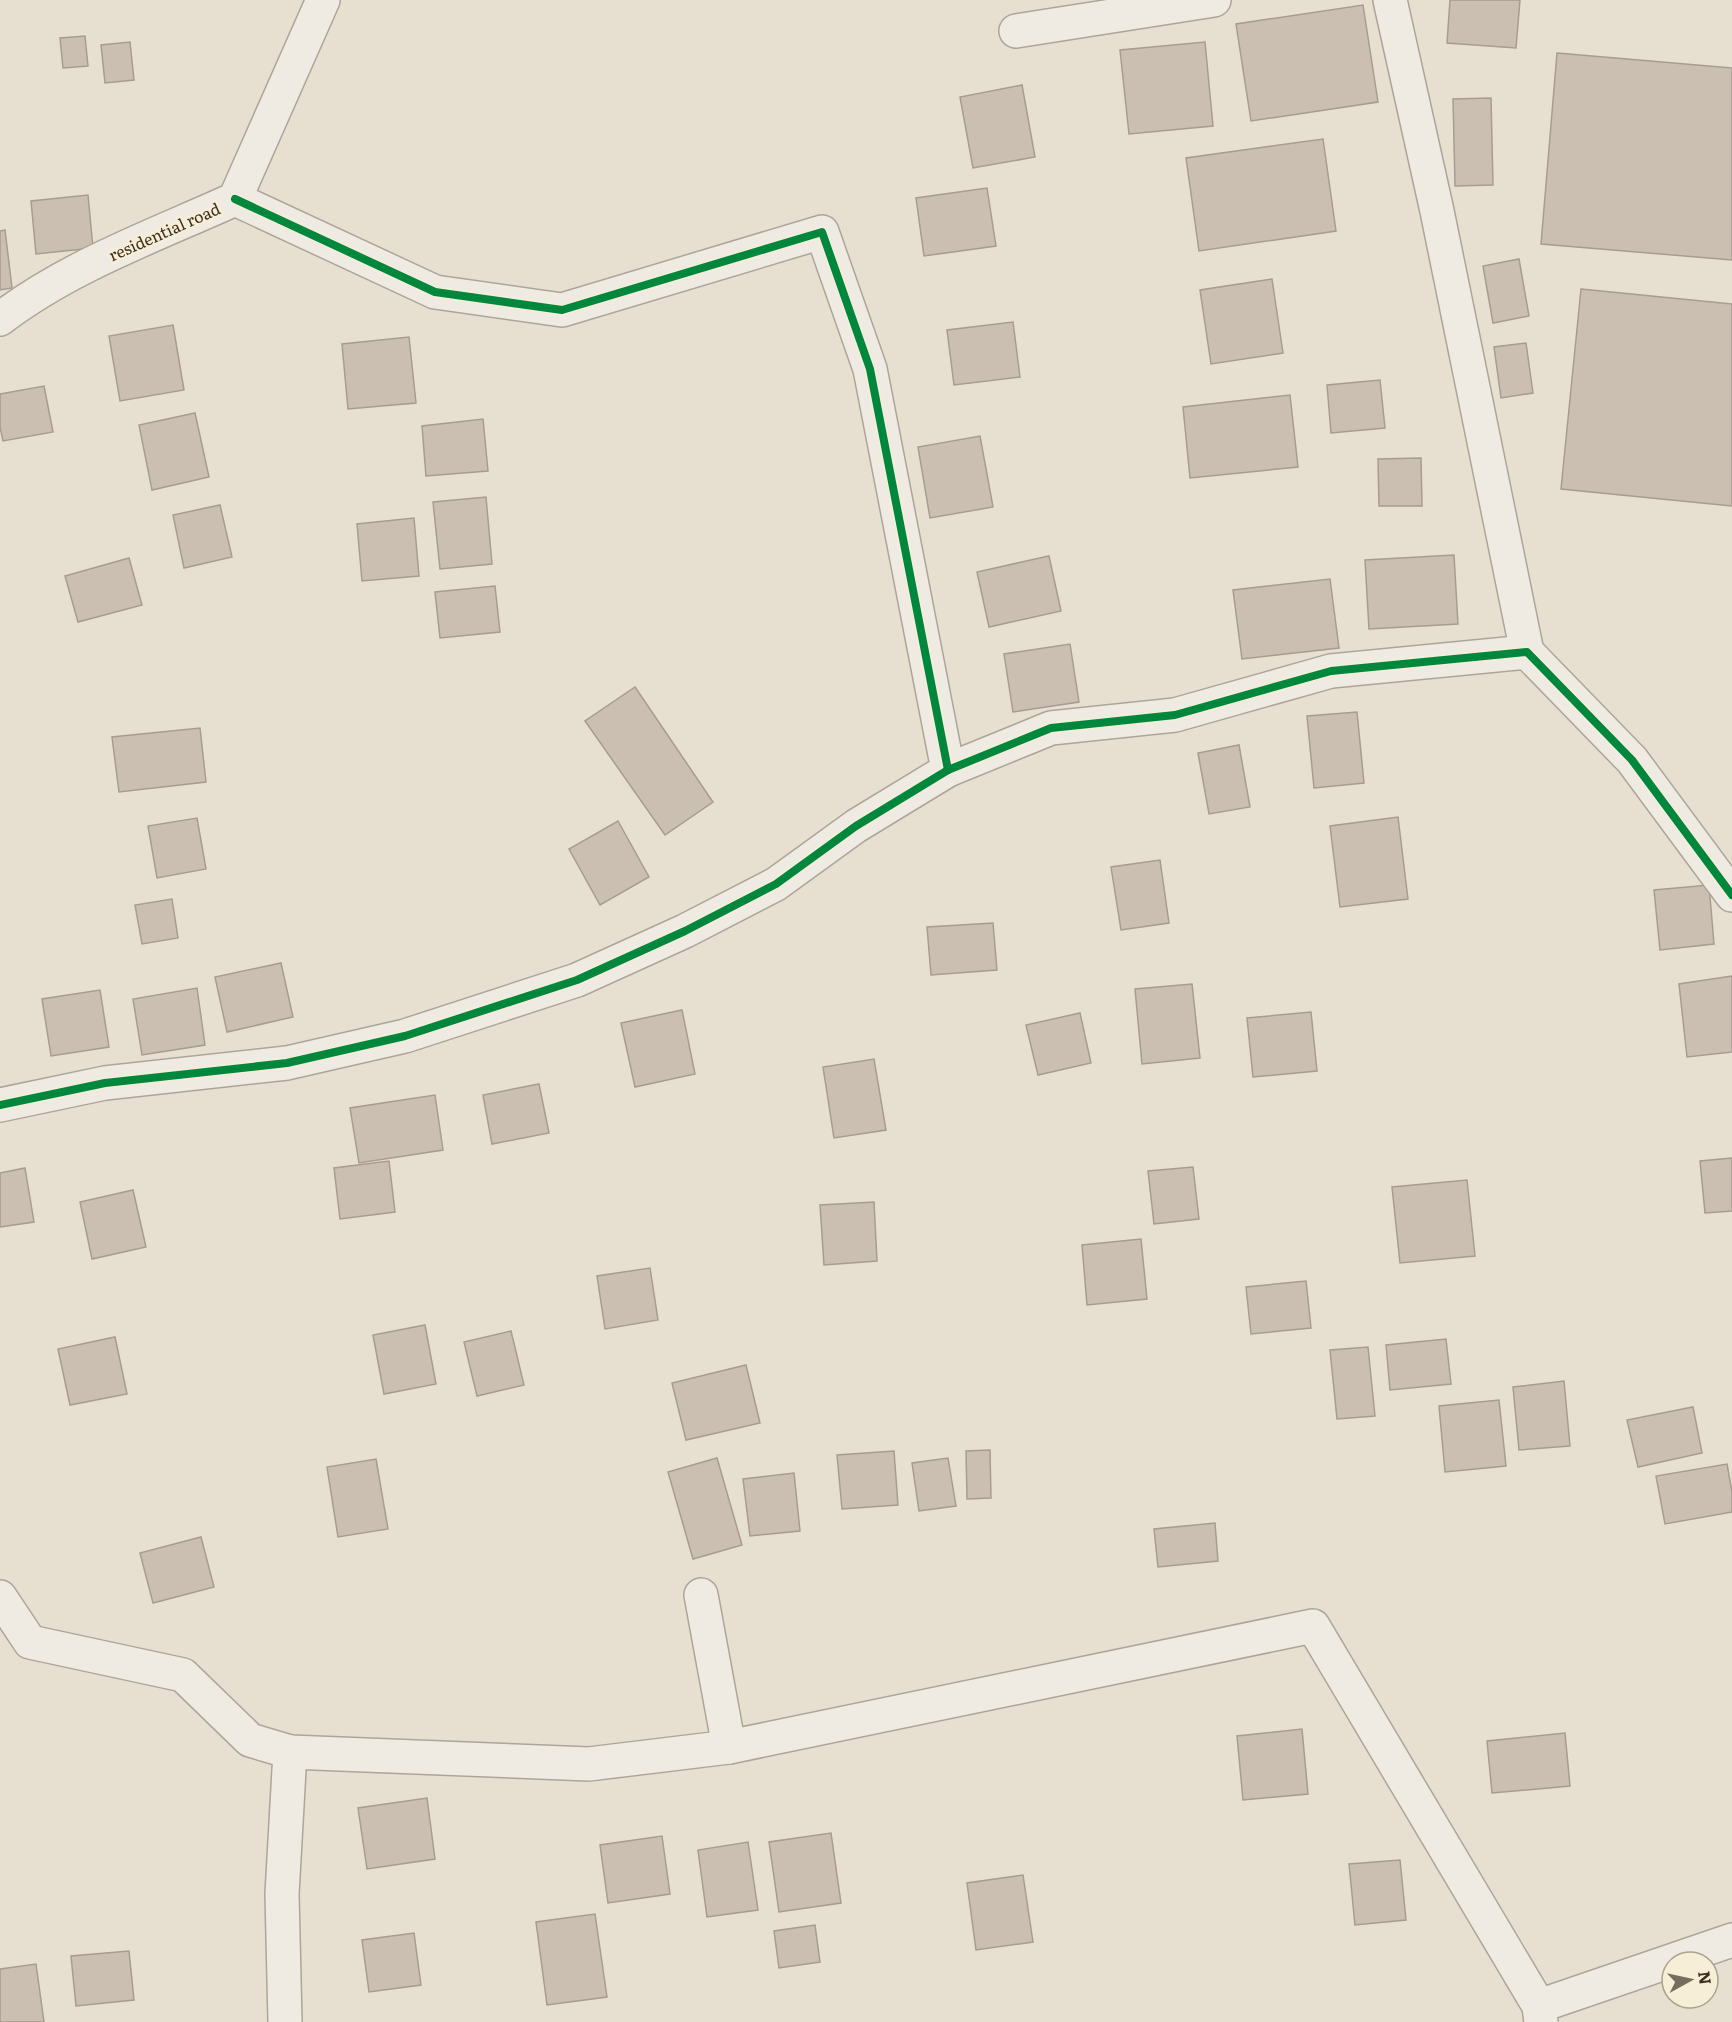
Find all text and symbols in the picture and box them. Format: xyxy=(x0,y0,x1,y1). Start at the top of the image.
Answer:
street label: residential road xyxy=(104,196,224,266)
north arrow xyxy=(1660,1950,1720,2010)
text: N xyxy=(1693,1969,1719,1986)

